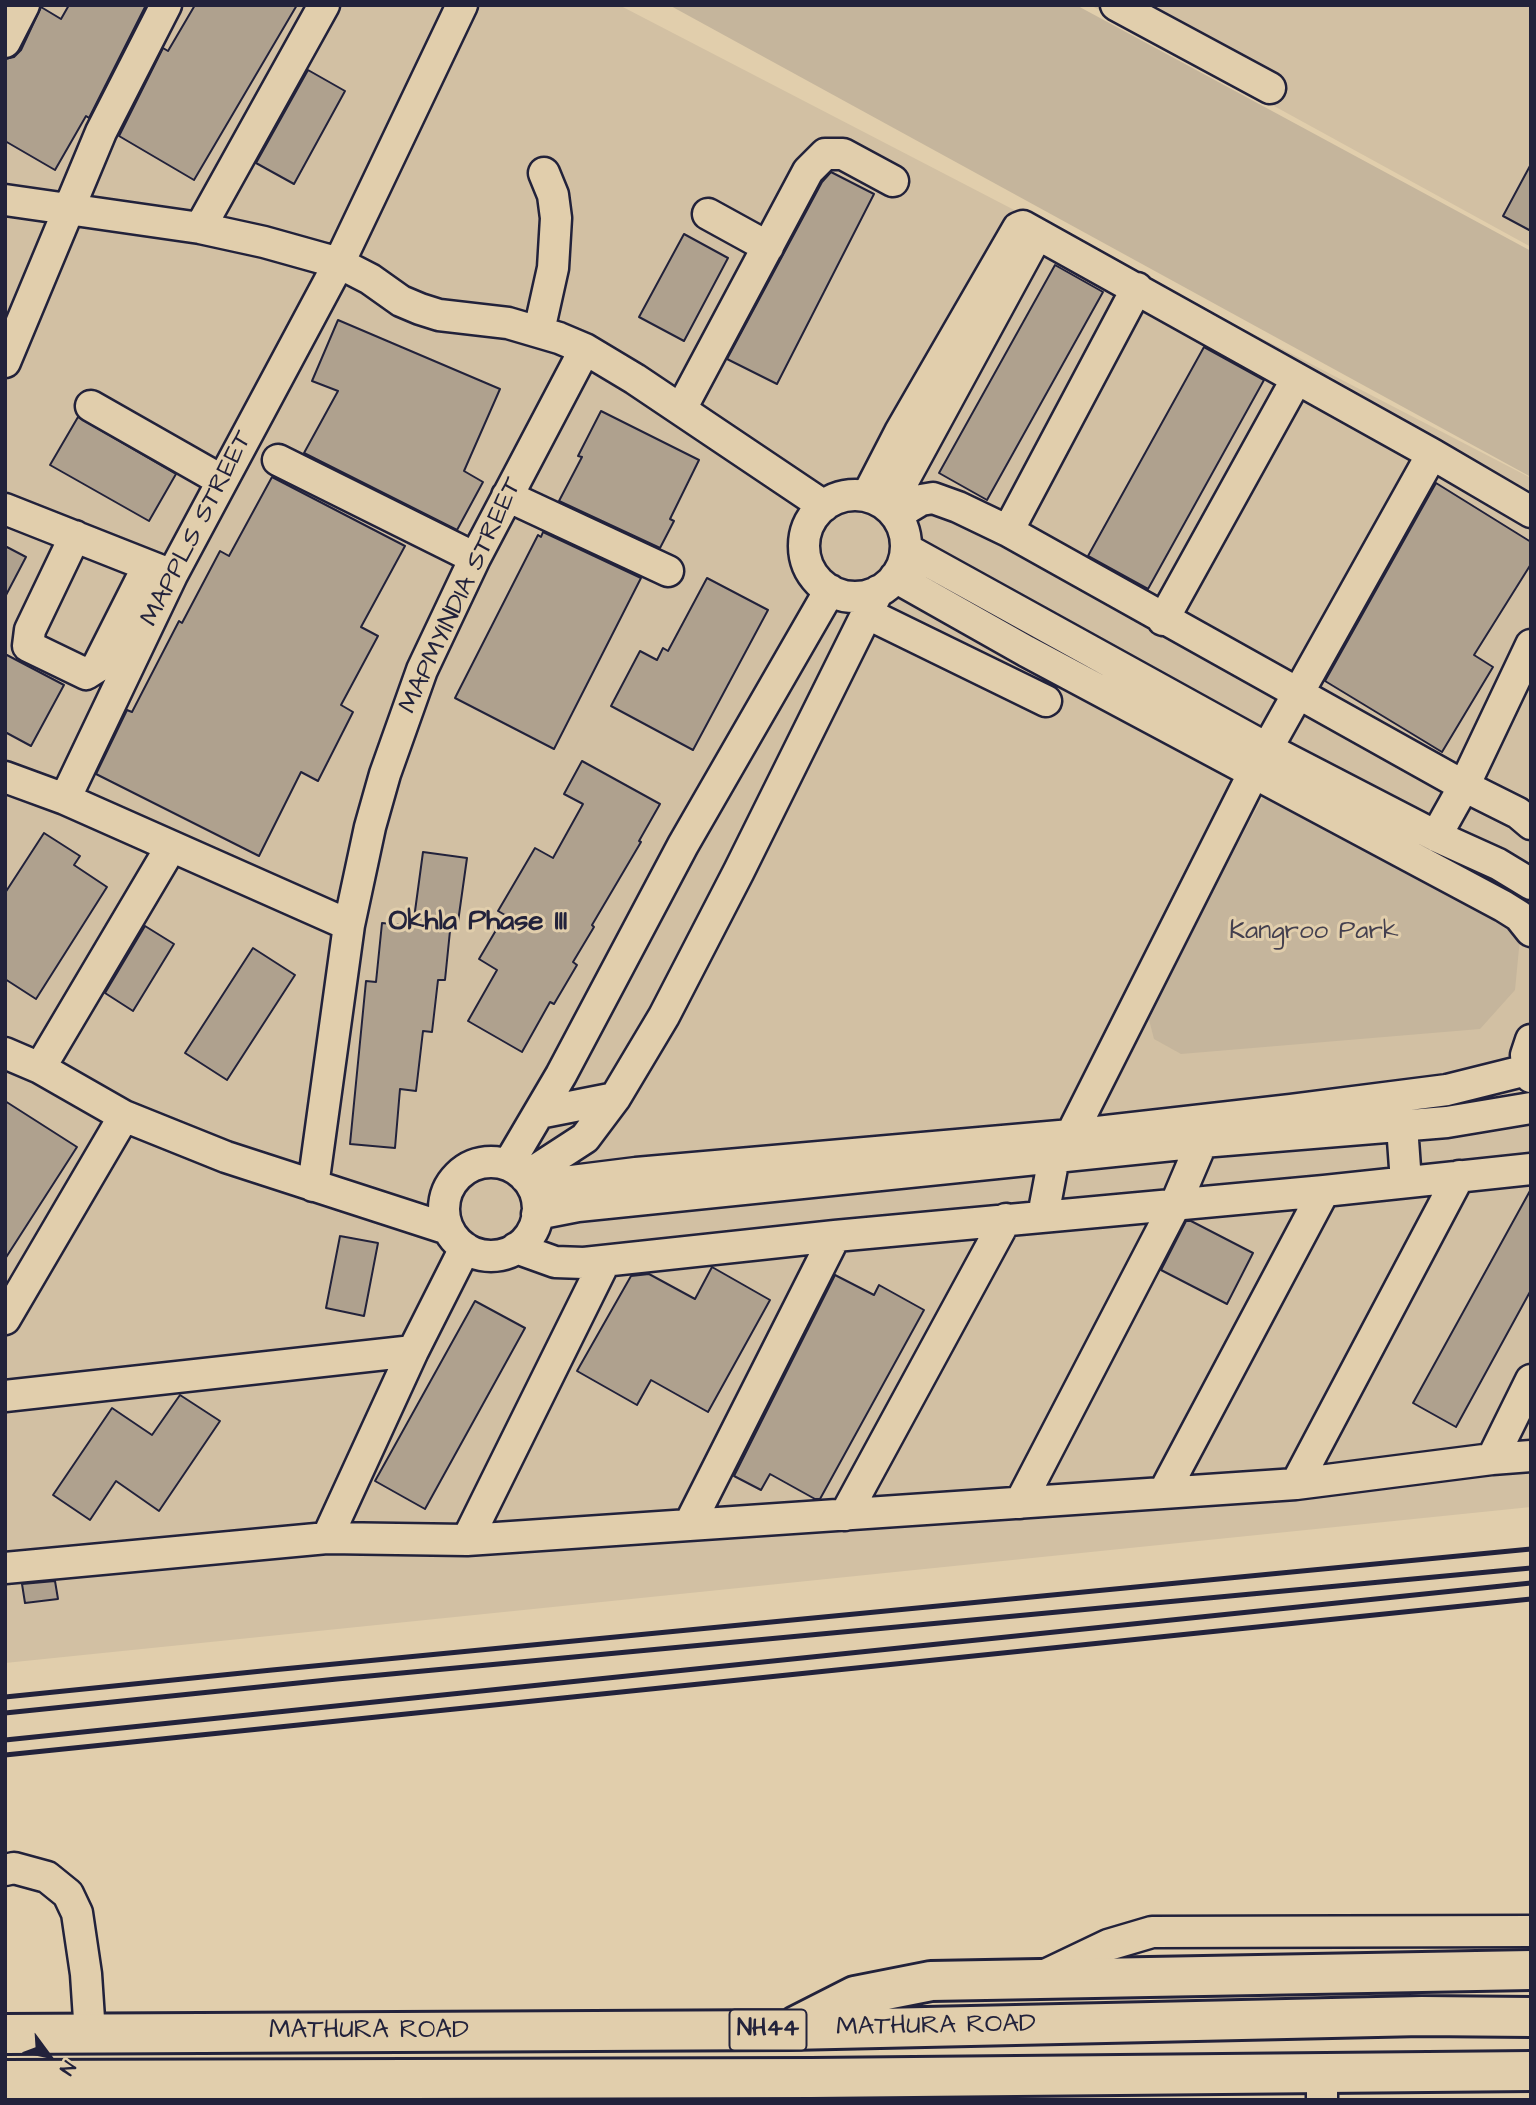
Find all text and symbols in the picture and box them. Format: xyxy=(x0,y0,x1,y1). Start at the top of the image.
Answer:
street label: MAPPLS STREET xyxy=(135,426,261,632)
street label: MAPMYINDIA STREET xyxy=(394,473,530,719)
district label: Okhla Phase III xyxy=(389,906,567,940)
park label: Kangroo Park xyxy=(1229,917,1399,949)
road number: NH44 xyxy=(730,2010,806,2050)
street label: MATHURA ROAD xyxy=(836,2010,1036,2044)
street label: MATHURA ROAD xyxy=(269,2016,469,2048)
north arrow xyxy=(14,2021,84,2091)
text: N xyxy=(52,2055,82,2080)

